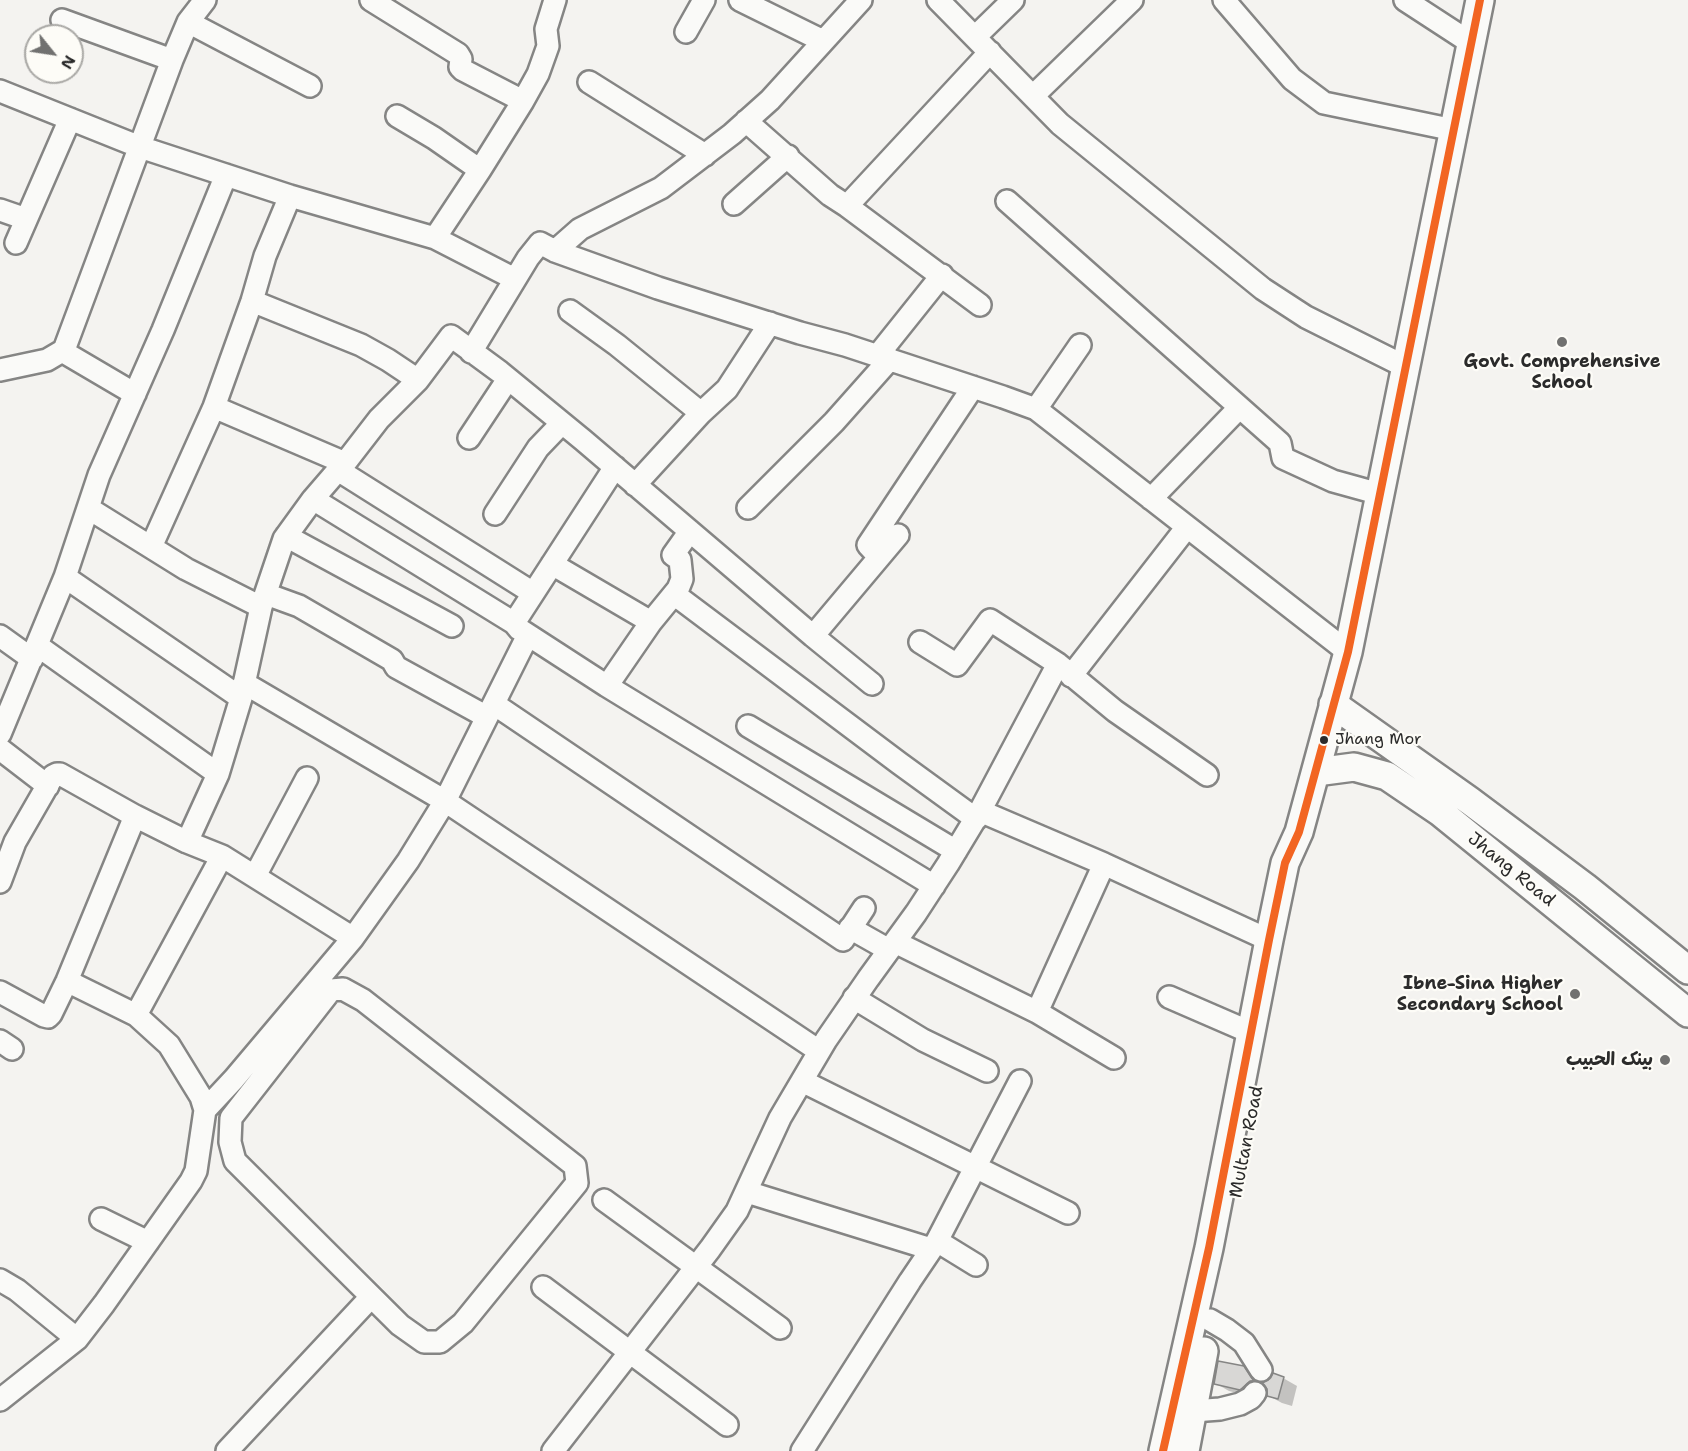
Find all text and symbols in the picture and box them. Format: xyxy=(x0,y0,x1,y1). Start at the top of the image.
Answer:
north arrow xyxy=(24,24,84,84)
text: N xyxy=(56,52,81,73)
marker: Govt. Comprehensive School xyxy=(1555,335,1569,349)
place label: Govt. Comprehensive School xyxy=(1463,351,1661,394)
place label: Jhang Mor xyxy=(1335,730,1422,750)
marker: Jhang Mor xyxy=(1318,734,1330,746)
street label: Jhang Road xyxy=(1463,828,1559,912)
place label: Ibne-Sina Higher Secondary School xyxy=(1397,973,1563,1016)
marker: Ibne-Sina Higher Secondary School xyxy=(1568,987,1582,1001)
place label: بينک الحبيب xyxy=(1566,1049,1653,1071)
marker: بينک الحبيب xyxy=(1658,1053,1672,1067)
street label: Multan Road xyxy=(1226,1084,1268,1200)

